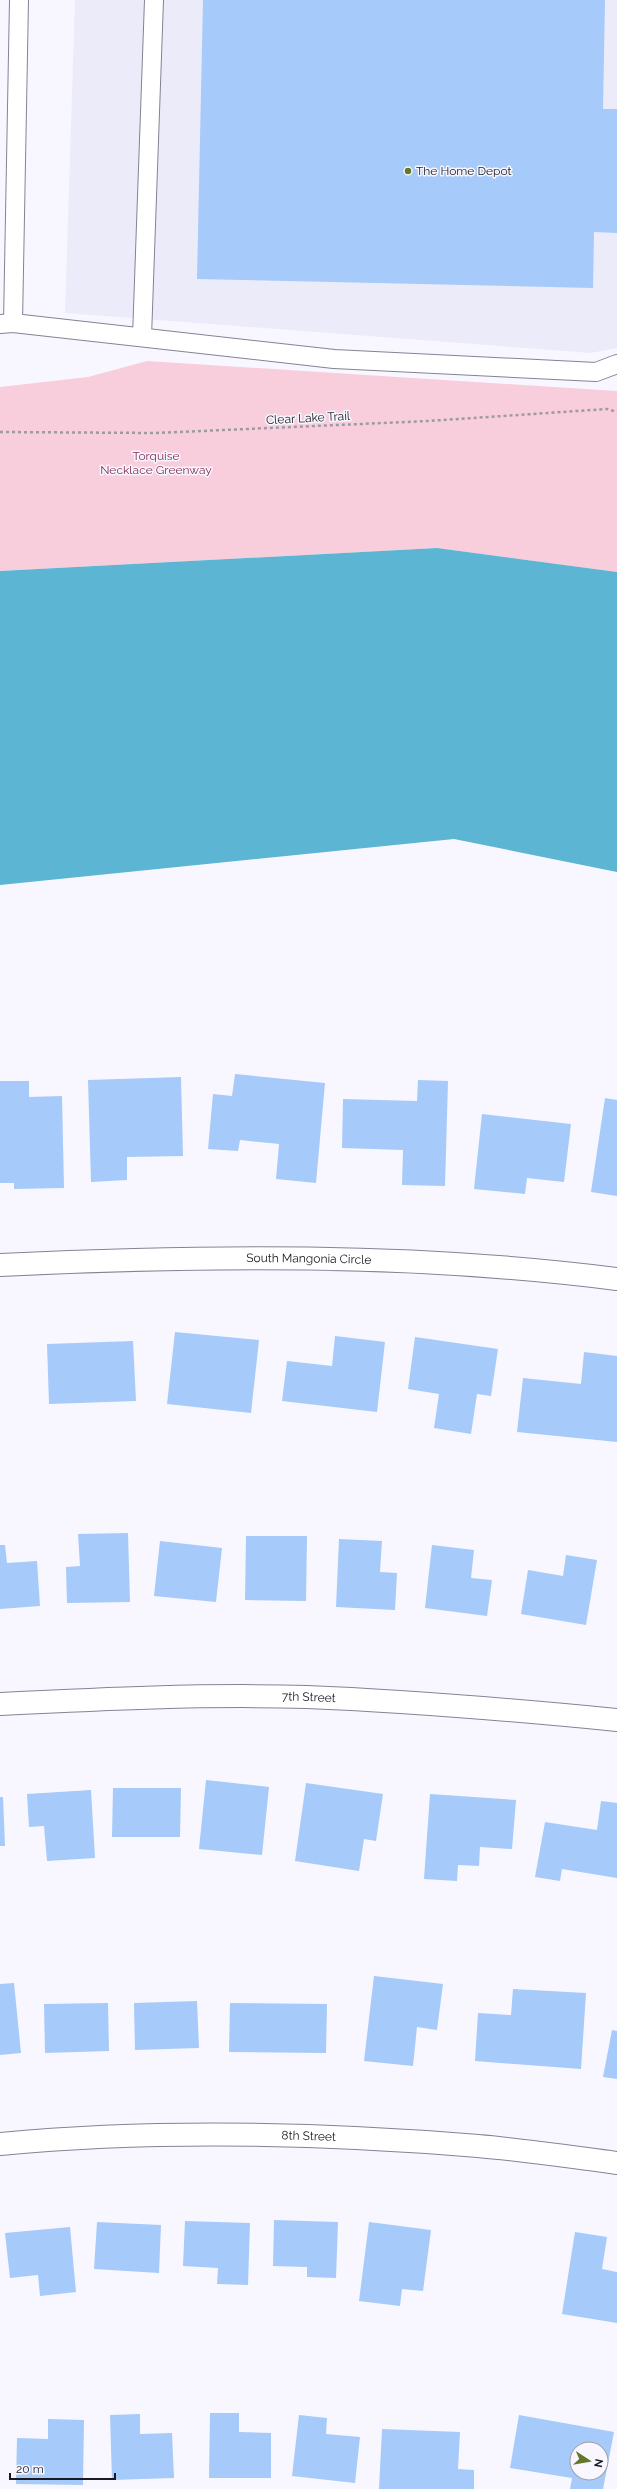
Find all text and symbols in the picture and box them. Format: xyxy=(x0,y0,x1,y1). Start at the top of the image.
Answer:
place label: The Home Depot xyxy=(416,164,512,178)
marker: The Home Depot xyxy=(403,166,413,176)
street label: Clear Lake Trail xyxy=(266,409,351,427)
park label: Torquise Necklace Greenway xyxy=(100,449,212,477)
street label: South Mangonia Circle xyxy=(246,1251,372,1267)
street label: 7th Street xyxy=(282,1689,336,1705)
street label: 8th Street xyxy=(281,2128,336,2144)
north arrow xyxy=(569,2441,609,2481)
scale bar xyxy=(10,2455,115,2481)
text: N xyxy=(591,2458,606,2468)
text: 20 m xyxy=(16,2462,44,2476)

